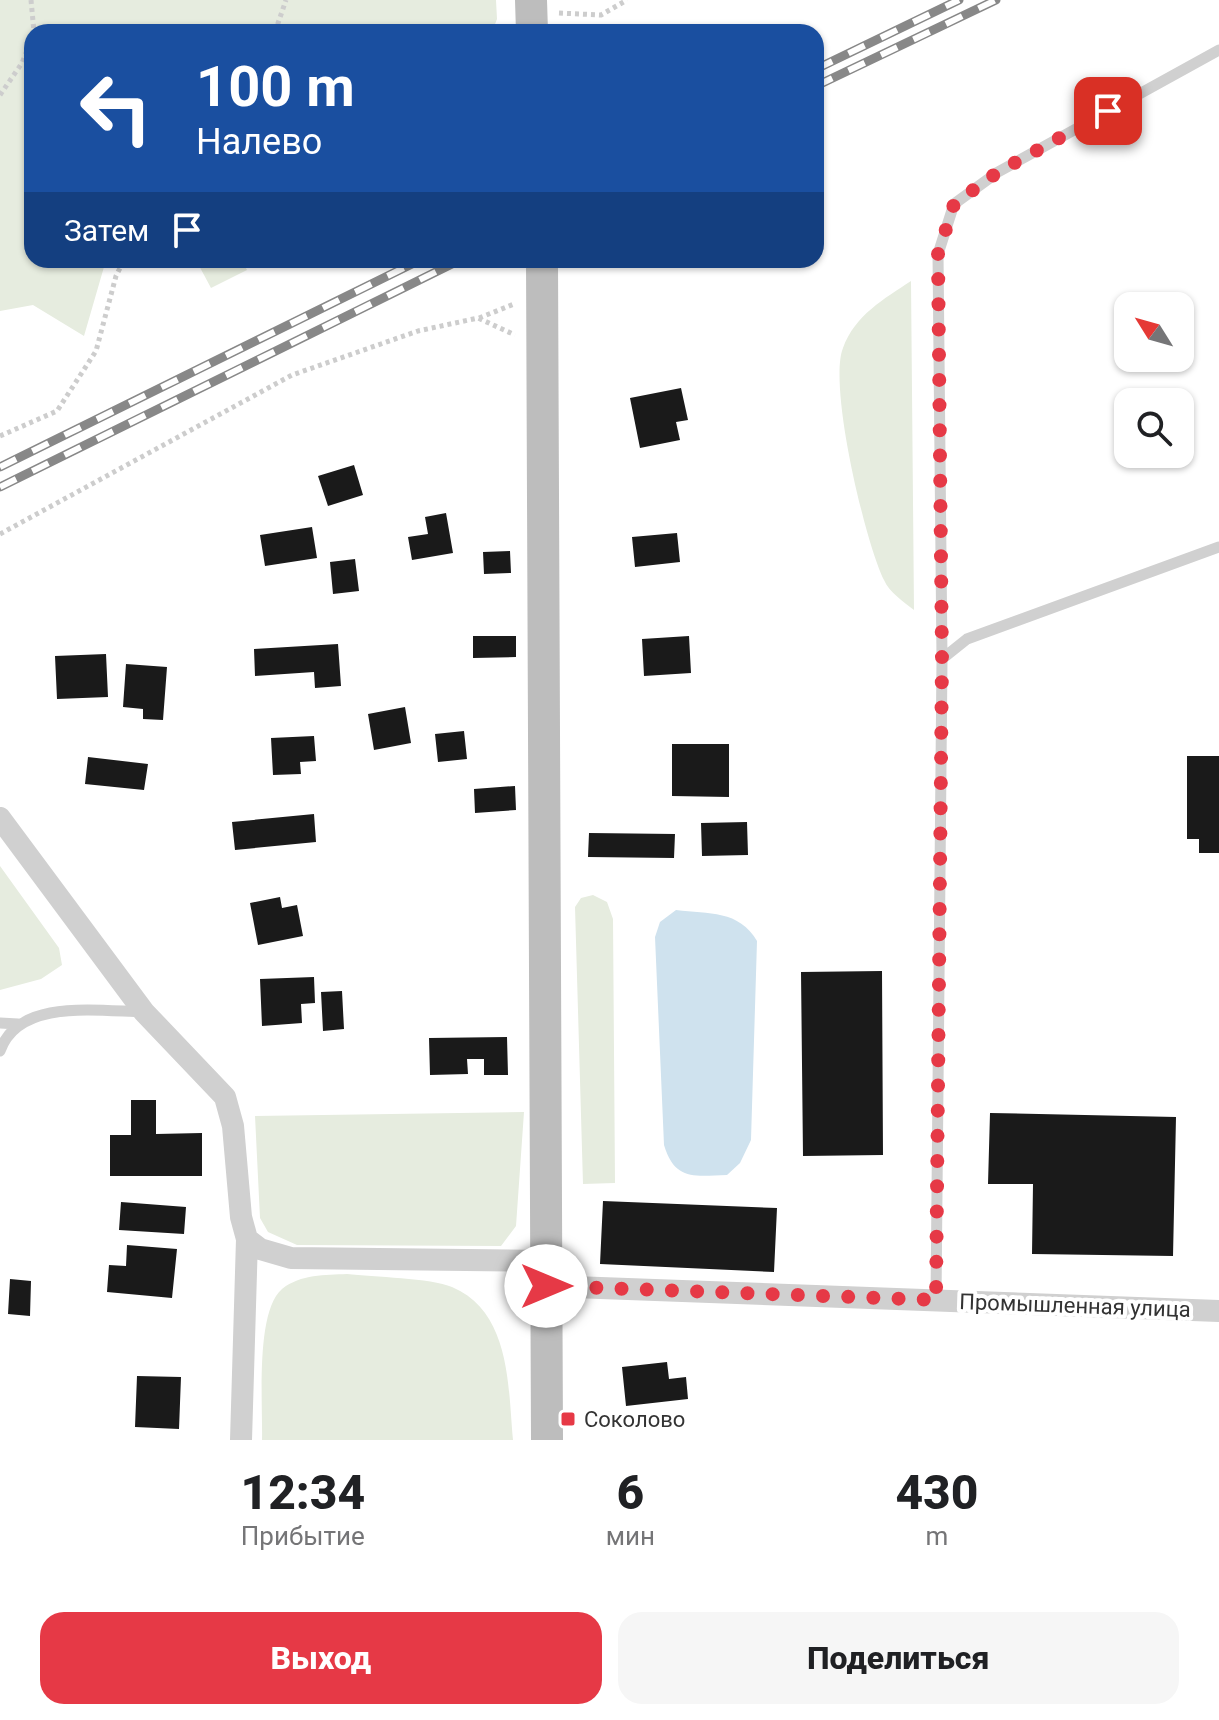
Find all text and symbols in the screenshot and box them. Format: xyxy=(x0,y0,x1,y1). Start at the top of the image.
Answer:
text: 100 m xyxy=(196,54,355,120)
icon: left xyxy=(64,56,168,160)
pin xyxy=(1074,77,1142,145)
icon: arrive xyxy=(1086,89,1130,133)
text: Налево xyxy=(196,121,322,163)
icon: arrive xyxy=(165,208,209,252)
text: Затем xyxy=(64,213,149,248)
north arrow xyxy=(1114,292,1194,372)
map controls xyxy=(1114,292,1194,468)
button: search xyxy=(1114,388,1194,468)
position arrow xyxy=(504,1244,588,1328)
street label: Промышленная улица xyxy=(959,1289,1191,1322)
place label: Соколово xyxy=(584,1407,685,1432)
marker: Соколово xyxy=(559,1410,577,1428)
text: 12:34 xyxy=(240,1464,365,1521)
text: 6 xyxy=(616,1464,644,1521)
text: 430 xyxy=(895,1464,978,1521)
text: Прибытие xyxy=(241,1521,365,1551)
text: мин xyxy=(606,1521,655,1551)
text: m xyxy=(926,1521,948,1551)
button: Выход xyxy=(40,1612,602,1704)
button: Поделиться xyxy=(618,1612,1179,1704)

